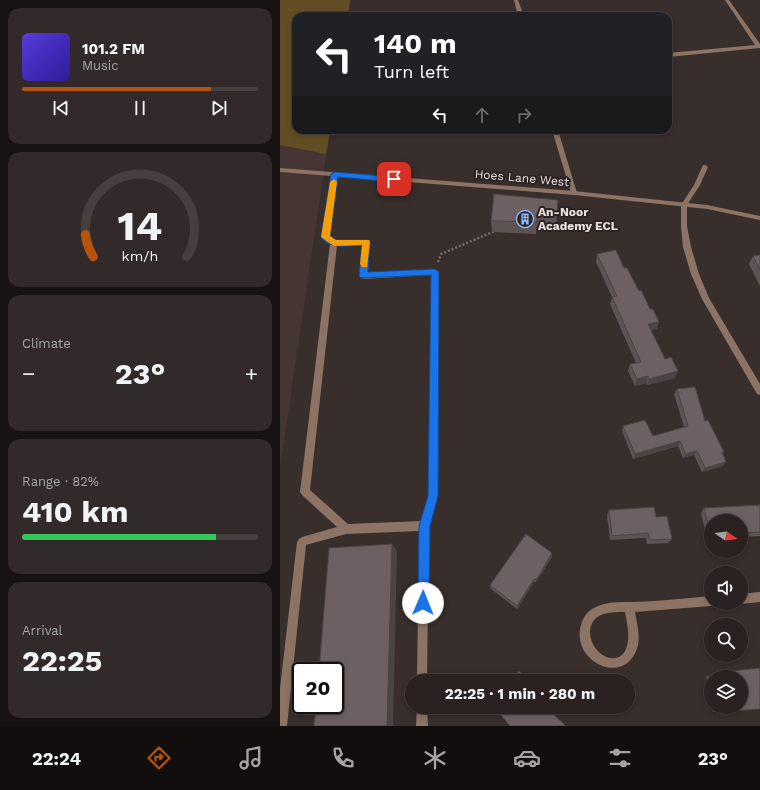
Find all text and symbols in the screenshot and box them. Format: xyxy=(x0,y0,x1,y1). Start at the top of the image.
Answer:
text: 140 m xyxy=(374,27,457,60)
icon: left xyxy=(308,28,360,80)
text: 101.2 FM xyxy=(82,40,145,58)
text: Music xyxy=(82,58,119,73)
text: Turn left xyxy=(374,61,449,82)
icon: previous xyxy=(50,97,72,119)
icon: pause xyxy=(129,97,151,119)
icon: next xyxy=(208,97,230,119)
icon: left xyxy=(429,104,451,126)
icon: ahead xyxy=(471,104,493,126)
icon: right xyxy=(513,104,535,126)
pin xyxy=(377,162,411,196)
street label: Hoes Lane West xyxy=(474,167,570,189)
icon: arrive xyxy=(383,168,405,190)
text: 14 xyxy=(118,201,162,250)
place label: An-Noor Academy ECL xyxy=(538,205,618,233)
building icon: An-Noor Academy ECL xyxy=(515,209,535,229)
text: km/h xyxy=(122,248,158,264)
text: Climate xyxy=(22,336,71,351)
text: 23° xyxy=(115,356,165,391)
text: − xyxy=(22,361,35,386)
text: + xyxy=(245,361,258,386)
text: Range · 82% xyxy=(22,474,99,489)
text: 410 km xyxy=(22,494,128,529)
north arrow xyxy=(704,514,748,558)
map controls xyxy=(704,514,748,714)
button: sound xyxy=(704,566,748,610)
position arrow xyxy=(402,582,444,624)
button: search xyxy=(704,618,748,662)
text: Arrival xyxy=(22,623,63,638)
text: 22:25 xyxy=(22,643,102,678)
speed limit sign: 20 xyxy=(292,662,344,714)
button: layers xyxy=(704,670,748,714)
text: 22:25 · 1 min · 280 m xyxy=(445,685,595,703)
icon: directions xyxy=(145,744,173,772)
icon: music xyxy=(237,744,265,772)
icon: phone xyxy=(329,744,357,772)
icon: climate xyxy=(421,744,449,772)
icon: car xyxy=(513,744,541,772)
icon: filters xyxy=(606,744,634,772)
text: 22:24 xyxy=(32,748,81,769)
text: 23° xyxy=(698,748,728,769)

